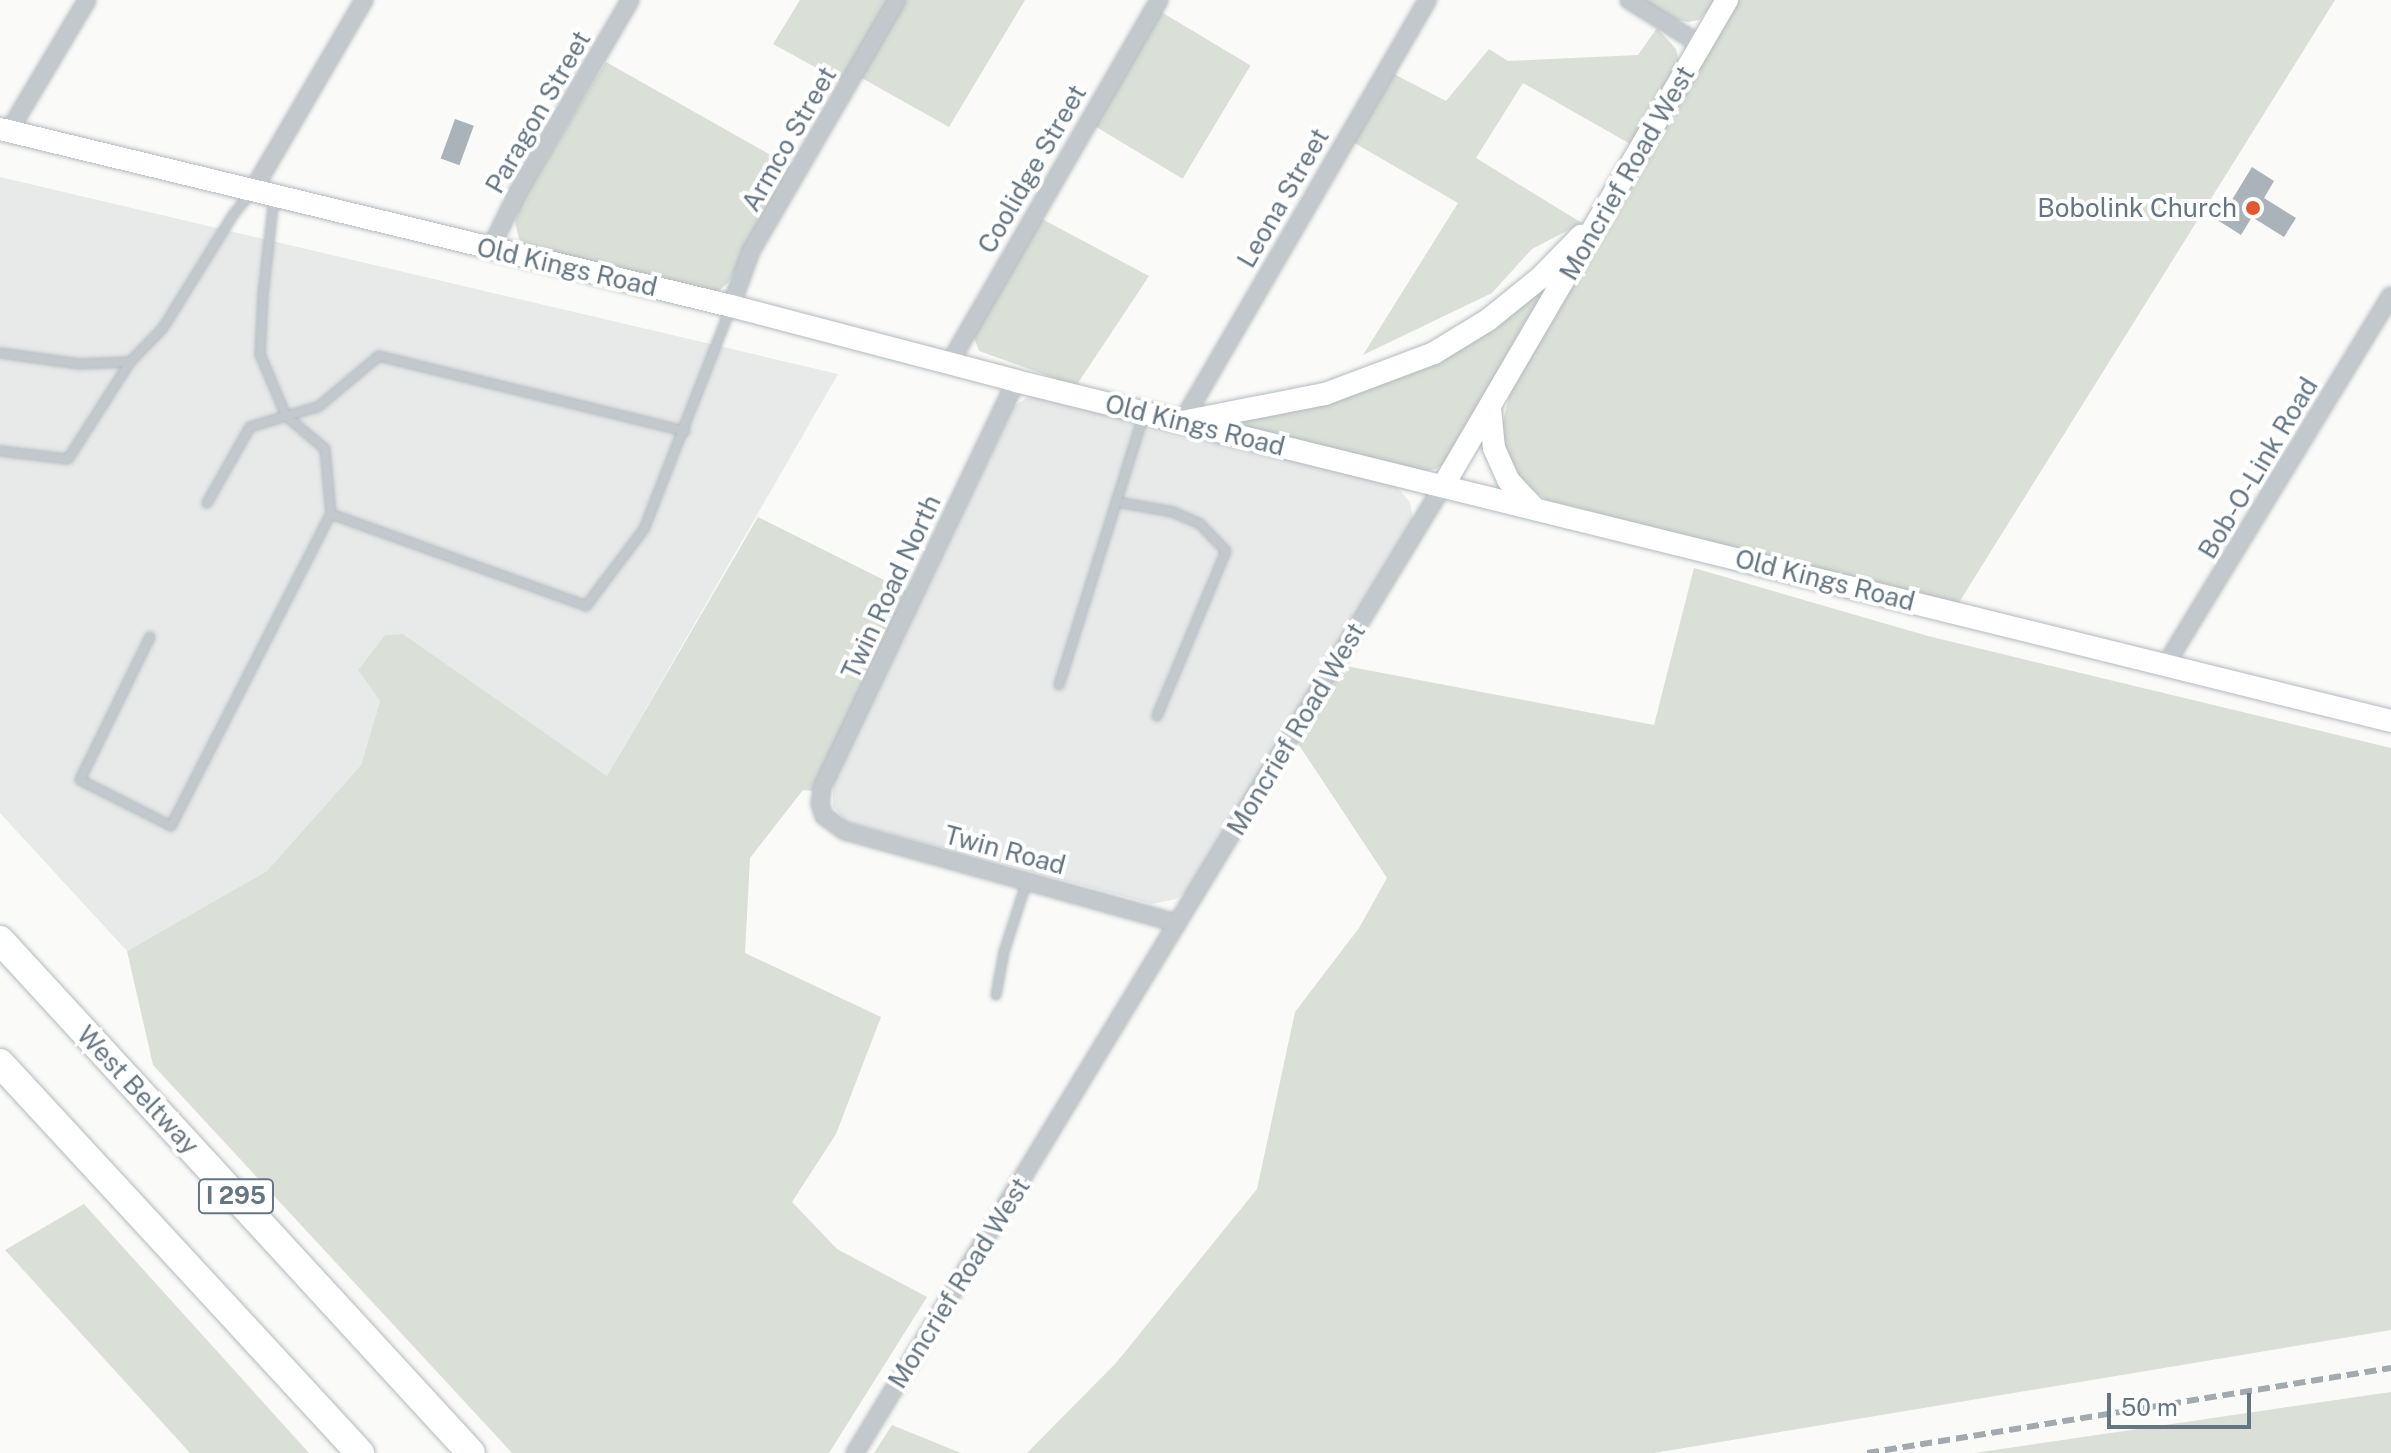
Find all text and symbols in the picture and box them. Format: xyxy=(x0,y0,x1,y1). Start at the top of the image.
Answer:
street label: Paragon Street xyxy=(479,25,597,199)
street label: Moncrief Road West xyxy=(1553,60,1701,286)
street label: Armco Street xyxy=(735,61,843,217)
street label: Coolidge Street xyxy=(971,79,1093,259)
street label: Leona Street xyxy=(1231,123,1335,273)
place label: Bobolink Church xyxy=(2037,192,2237,224)
marker: Bobolink Church xyxy=(2244,199,2262,217)
street label: Old Kings Road xyxy=(474,231,660,303)
street label: Bob-O-Link Road xyxy=(2192,372,2324,564)
street label: Old Kings Road xyxy=(1102,388,1288,462)
street label: Twin Road North xyxy=(835,490,947,684)
street label: Old Kings Road xyxy=(1732,543,1918,617)
street label: Moncrief Road West xyxy=(1220,617,1372,841)
street label: Twin Road xyxy=(941,819,1069,881)
street label: West Beltway xyxy=(70,1019,206,1161)
street label: Moncrief Road West xyxy=(881,1172,1037,1394)
road number: I 295 xyxy=(196,1176,276,1216)
scale bar xyxy=(2111,1377,2255,1427)
text: 50 m xyxy=(2121,1393,2178,1421)

